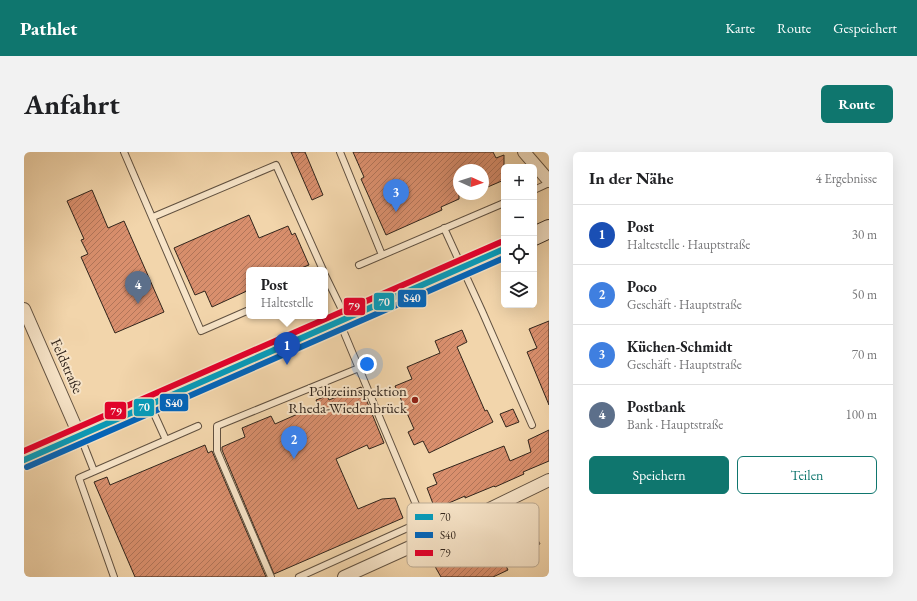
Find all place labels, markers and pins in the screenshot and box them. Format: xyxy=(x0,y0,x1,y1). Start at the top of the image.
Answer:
pin: 3 xyxy=(383,179,409,212)
pin: 4 xyxy=(125,271,151,304)
pin: 1 xyxy=(274,332,300,365)
place label: Polizeiinspektion Rheda-Wiedenbrück xyxy=(288,381,408,417)
marker: Polizeiinspektion Rheda-Wiedenbrück xyxy=(410,395,420,405)
pin: 2 xyxy=(281,426,307,459)

